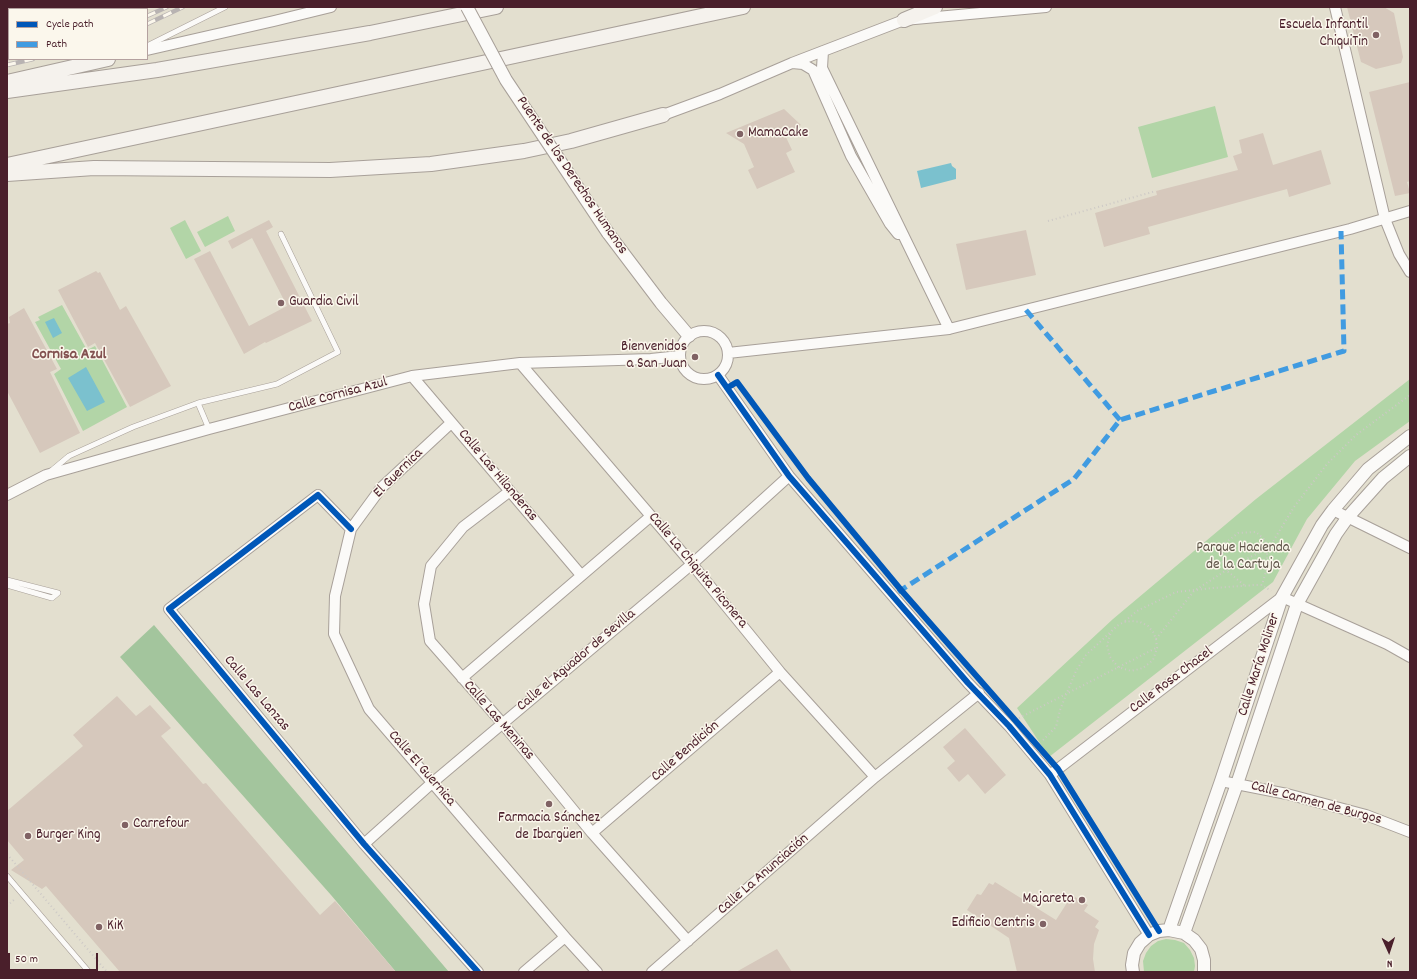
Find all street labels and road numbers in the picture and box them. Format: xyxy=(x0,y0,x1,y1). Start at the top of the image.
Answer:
street label: Puente de los Derechos Humanos xyxy=(511,94,631,258)
street label: Calle Cornisa Azul xyxy=(287,374,389,418)
street label: Calle Las Hilanderas xyxy=(453,426,541,526)
street label: El Guernica xyxy=(370,445,428,503)
street label: Calle La Chiquita Piconera xyxy=(643,509,751,633)
street label: Calle el Aguador de Sevilla xyxy=(514,606,640,716)
street label: Calle María Moliner xyxy=(1235,611,1285,719)
street label: Calle Rosa Chacel xyxy=(1127,644,1217,718)
street label: Calle Las Lanzas xyxy=(219,652,293,736)
street label: Calle Las Meninas xyxy=(458,677,538,765)
street label: Calle Bendición xyxy=(648,718,724,786)
street label: Calle El Guernica xyxy=(383,727,459,811)
street label: Calle Carmen de Burgos xyxy=(1249,778,1383,830)
street label: Calle La Anunciación xyxy=(715,831,813,919)

